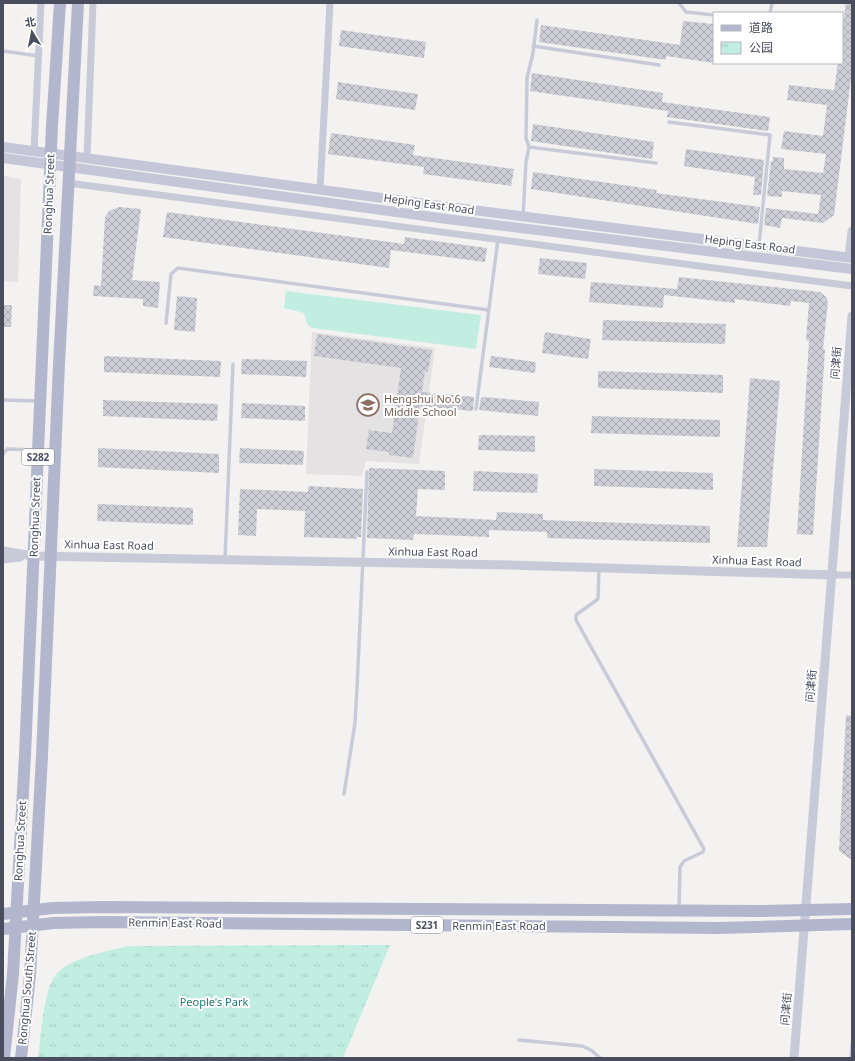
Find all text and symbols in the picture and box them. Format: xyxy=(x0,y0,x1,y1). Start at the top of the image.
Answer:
north arrow xyxy=(12,12,52,52)
legend xyxy=(713,12,843,64)
text: 北 xyxy=(23,13,37,30)
text: 道路 xyxy=(749,19,773,36)
text: 公园 xyxy=(749,39,773,56)
street label: Ronghua Street xyxy=(40,154,57,234)
street label: Heping East Road xyxy=(383,190,475,217)
street label: Heping East Road xyxy=(704,231,796,257)
street label: 问津街 xyxy=(827,346,844,380)
place label: Hengshui No.6 Middle School xyxy=(384,391,461,419)
school or university icon: Hengshui No.6 Middle School xyxy=(355,392,381,418)
road number: S282 xyxy=(22,449,54,465)
street label: Ronghua Street xyxy=(26,477,43,557)
street label: Xinhua East Road xyxy=(64,536,154,553)
street label: Xinhua East Road xyxy=(388,543,478,560)
street label: Xinhua East Road xyxy=(712,551,802,570)
street label: 问津街 xyxy=(802,669,819,703)
street label: Ronghua Street xyxy=(10,800,29,882)
street label: Renmin East Road xyxy=(128,914,222,931)
road number: S231 xyxy=(411,917,443,933)
street label: Renmin East Road xyxy=(452,918,546,933)
street label: Ronghua South Street xyxy=(14,931,39,1045)
street label: 问津街 xyxy=(777,992,794,1026)
park label: People's Park xyxy=(180,994,248,1009)

